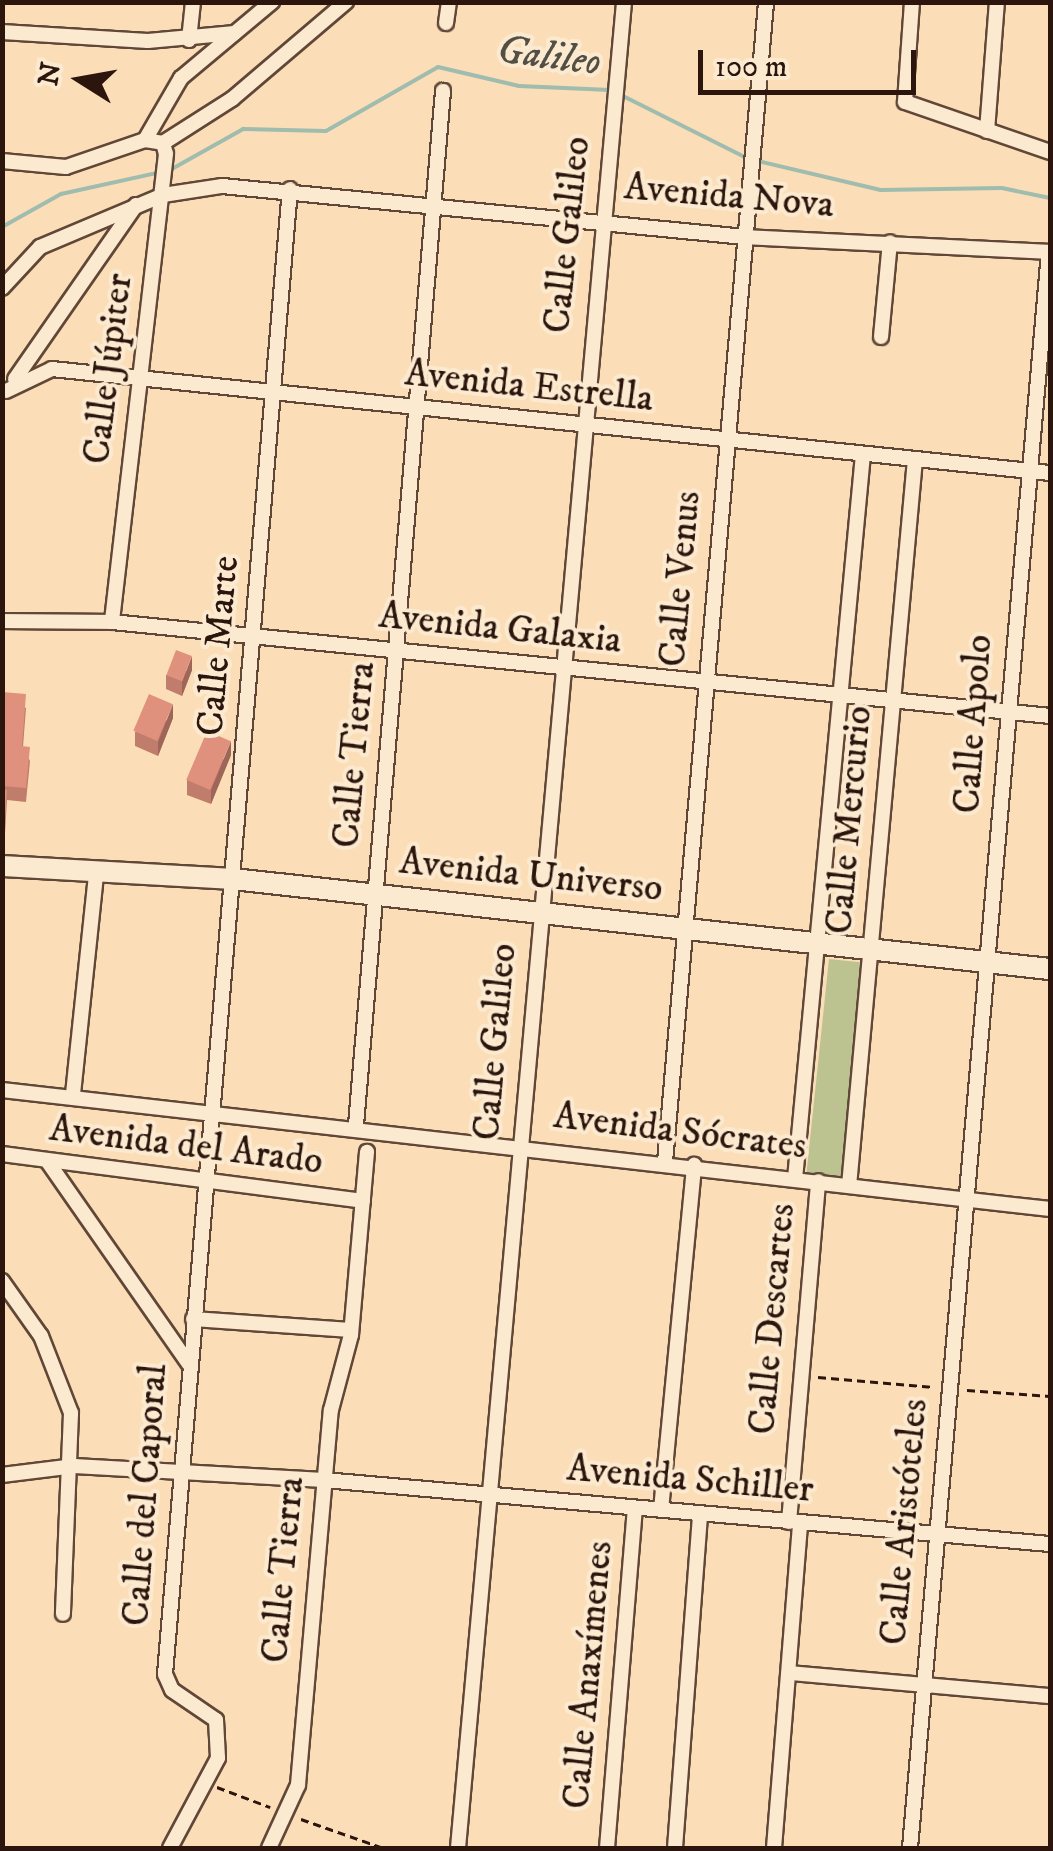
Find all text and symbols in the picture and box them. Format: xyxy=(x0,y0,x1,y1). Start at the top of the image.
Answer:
water label: Galileo xyxy=(494,27,604,87)
north arrow xyxy=(30,30,130,130)
scale bar xyxy=(703,30,920,92)
text: 100 m xyxy=(715,49,787,86)
text: N xyxy=(31,60,69,89)
street label: Calle Galileo xyxy=(535,134,601,336)
street label: Avenida Nova xyxy=(622,165,836,229)
street label: Calle Júpiter xyxy=(75,271,143,467)
street label: Avenida Estrella xyxy=(403,351,655,423)
street label: Calle Venus xyxy=(651,489,711,669)
street label: Calle Marte xyxy=(188,554,250,738)
street label: Avenida Galaxia xyxy=(376,594,624,664)
street label: Calle Apolo xyxy=(945,633,1003,815)
street label: Calle Tierra xyxy=(324,660,386,850)
street label: Calle Mercurio xyxy=(817,704,883,936)
street label: Avenida Universo xyxy=(397,839,665,913)
street label: Calle Galileo xyxy=(465,942,527,1142)
street label: Avenida Sócrates xyxy=(551,1094,809,1170)
street label: Avenida del Arado xyxy=(47,1107,325,1185)
street label: Calle Descartes xyxy=(740,1201,806,1437)
street label: Calle del Caporal xyxy=(114,1362,178,1628)
street label: Calle Aristóteles xyxy=(872,1397,938,1647)
street label: Avenida Schiller xyxy=(565,1447,815,1513)
street label: Calle Tierra xyxy=(253,1475,315,1665)
street label: Calle Anaxímenes xyxy=(555,1539,623,1811)

